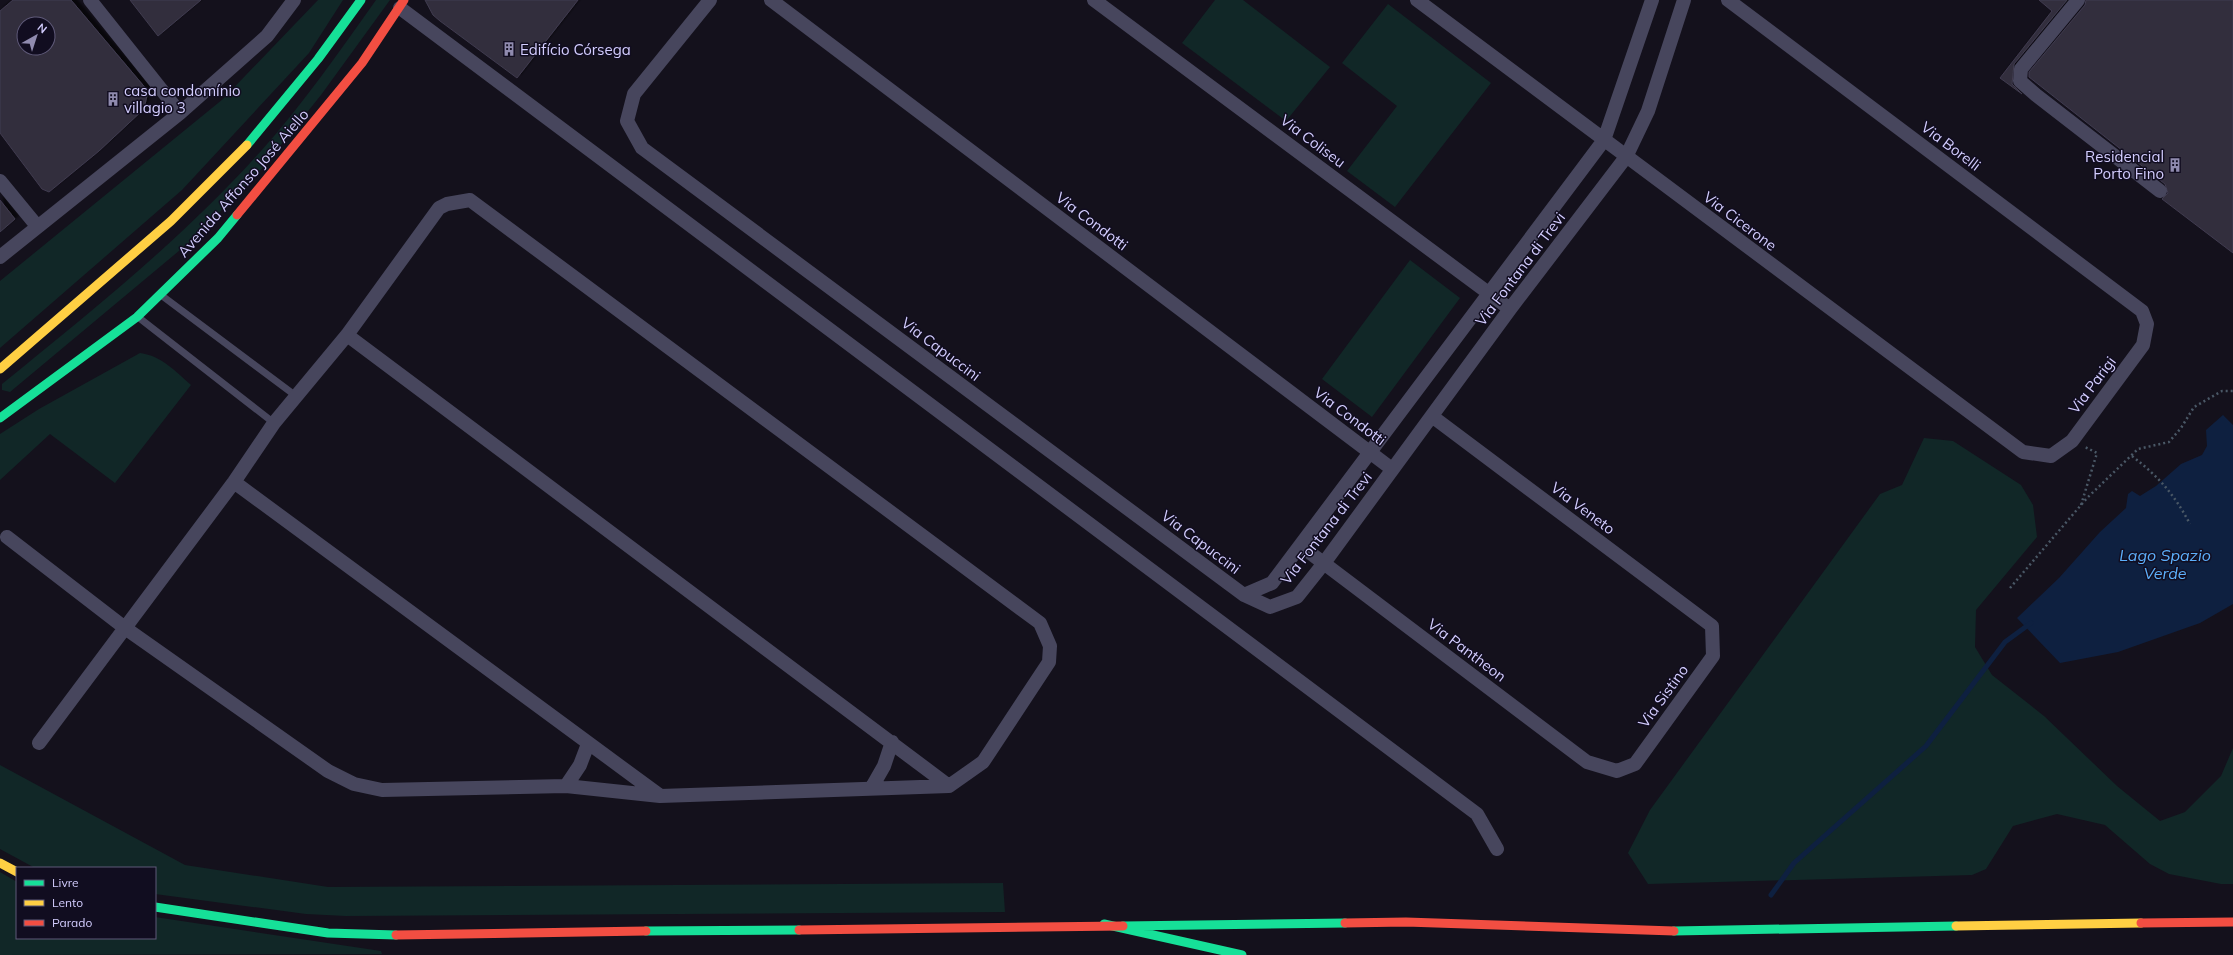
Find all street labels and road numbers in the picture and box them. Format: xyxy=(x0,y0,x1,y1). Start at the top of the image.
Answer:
street label: Avenida Affonso José Aiello xyxy=(173,105,313,261)
street label: Via Coliseu xyxy=(1277,110,1349,172)
street label: Via Borelli xyxy=(1917,117,1985,175)
street label: Via Cicerone xyxy=(1700,187,1780,255)
street label: Via Condotti xyxy=(1052,188,1132,254)
street label: Via Fontana di Trevi xyxy=(1471,208,1569,330)
street label: Via Capuccini xyxy=(898,313,984,385)
street label: Via Parigi xyxy=(2064,353,2120,417)
street label: Via Condotti xyxy=(1310,383,1390,449)
street label: Via Fontana di Trevi xyxy=(1276,468,1376,588)
street label: Via Veneto xyxy=(1547,478,1619,538)
street label: Via Capuccini xyxy=(1158,506,1244,578)
street label: Via Pantheon xyxy=(1424,614,1510,686)
street label: Via Sistino xyxy=(1634,661,1692,731)

